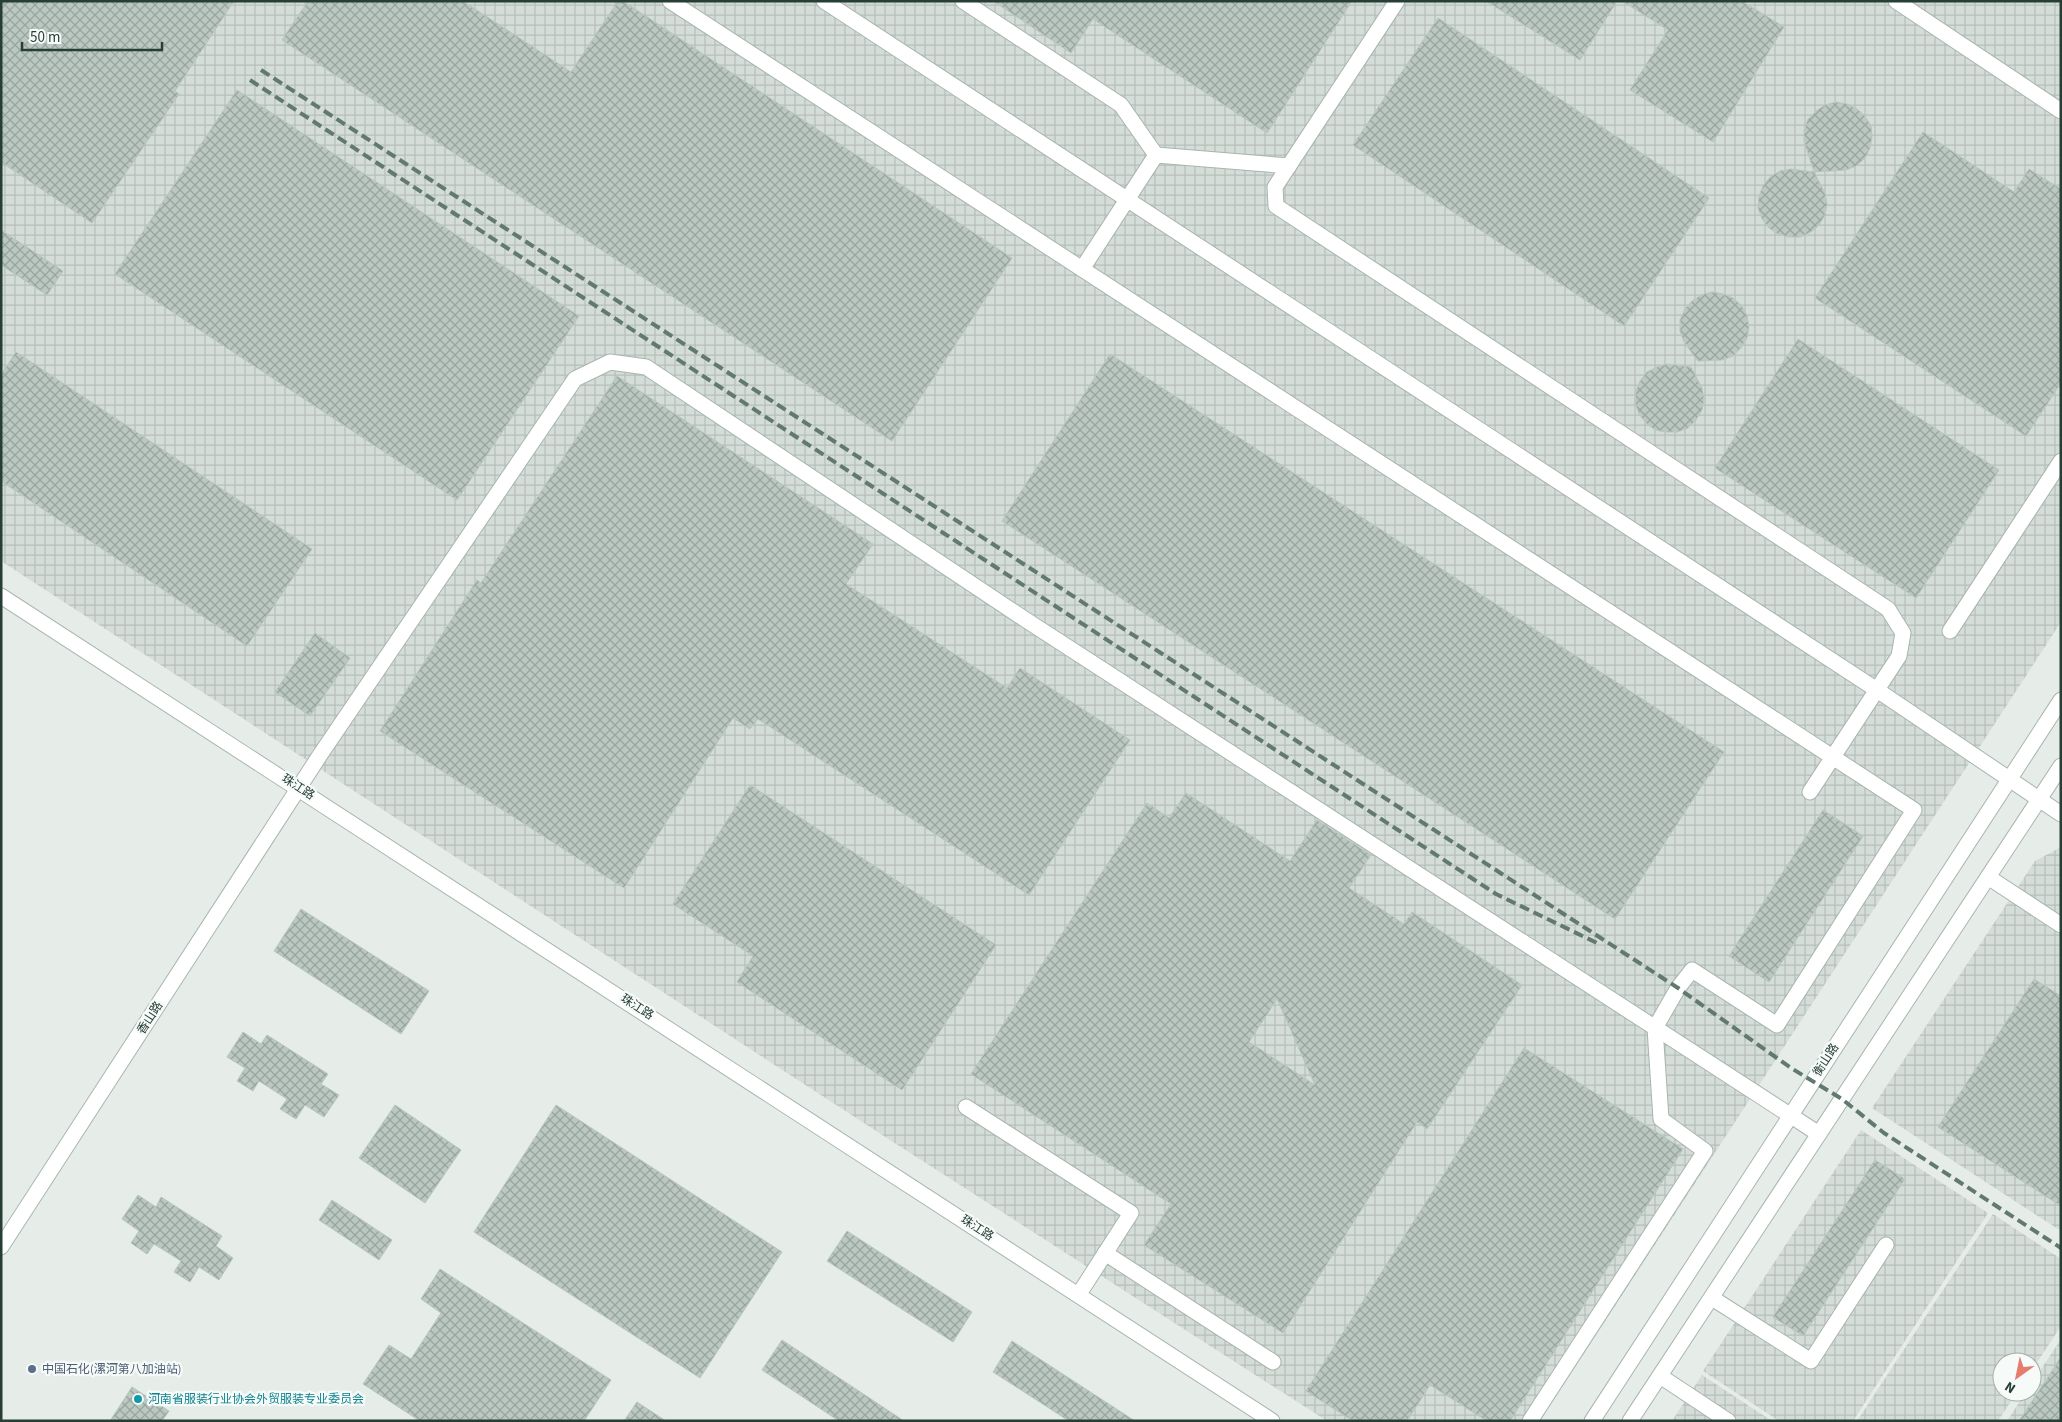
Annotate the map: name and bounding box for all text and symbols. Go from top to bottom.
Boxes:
scale bar [22,20,162,52]
text: 50 m [30,27,60,48]
street label: 珠江路 [278,770,318,804]
street label: 珠江路 [617,990,657,1024]
street label: 香山路 [133,998,167,1038]
street label: 衡山路 [1809,1040,1843,1080]
street label: 珠江路 [957,1211,997,1245]
north arrow [1992,1352,2042,1402]
place label: 中国石化(漯河第八加油站) [42,1361,181,1378]
marker: 中国石化(漯河第八加油站) [26,1363,38,1375]
text: N [2001,1376,2020,1398]
place label: 河南省服装行业协会外贸服装专业委员会 [148,1391,364,1408]
marker: 河南省服装行业协会外贸服装专业委员会 [132,1393,144,1405]

